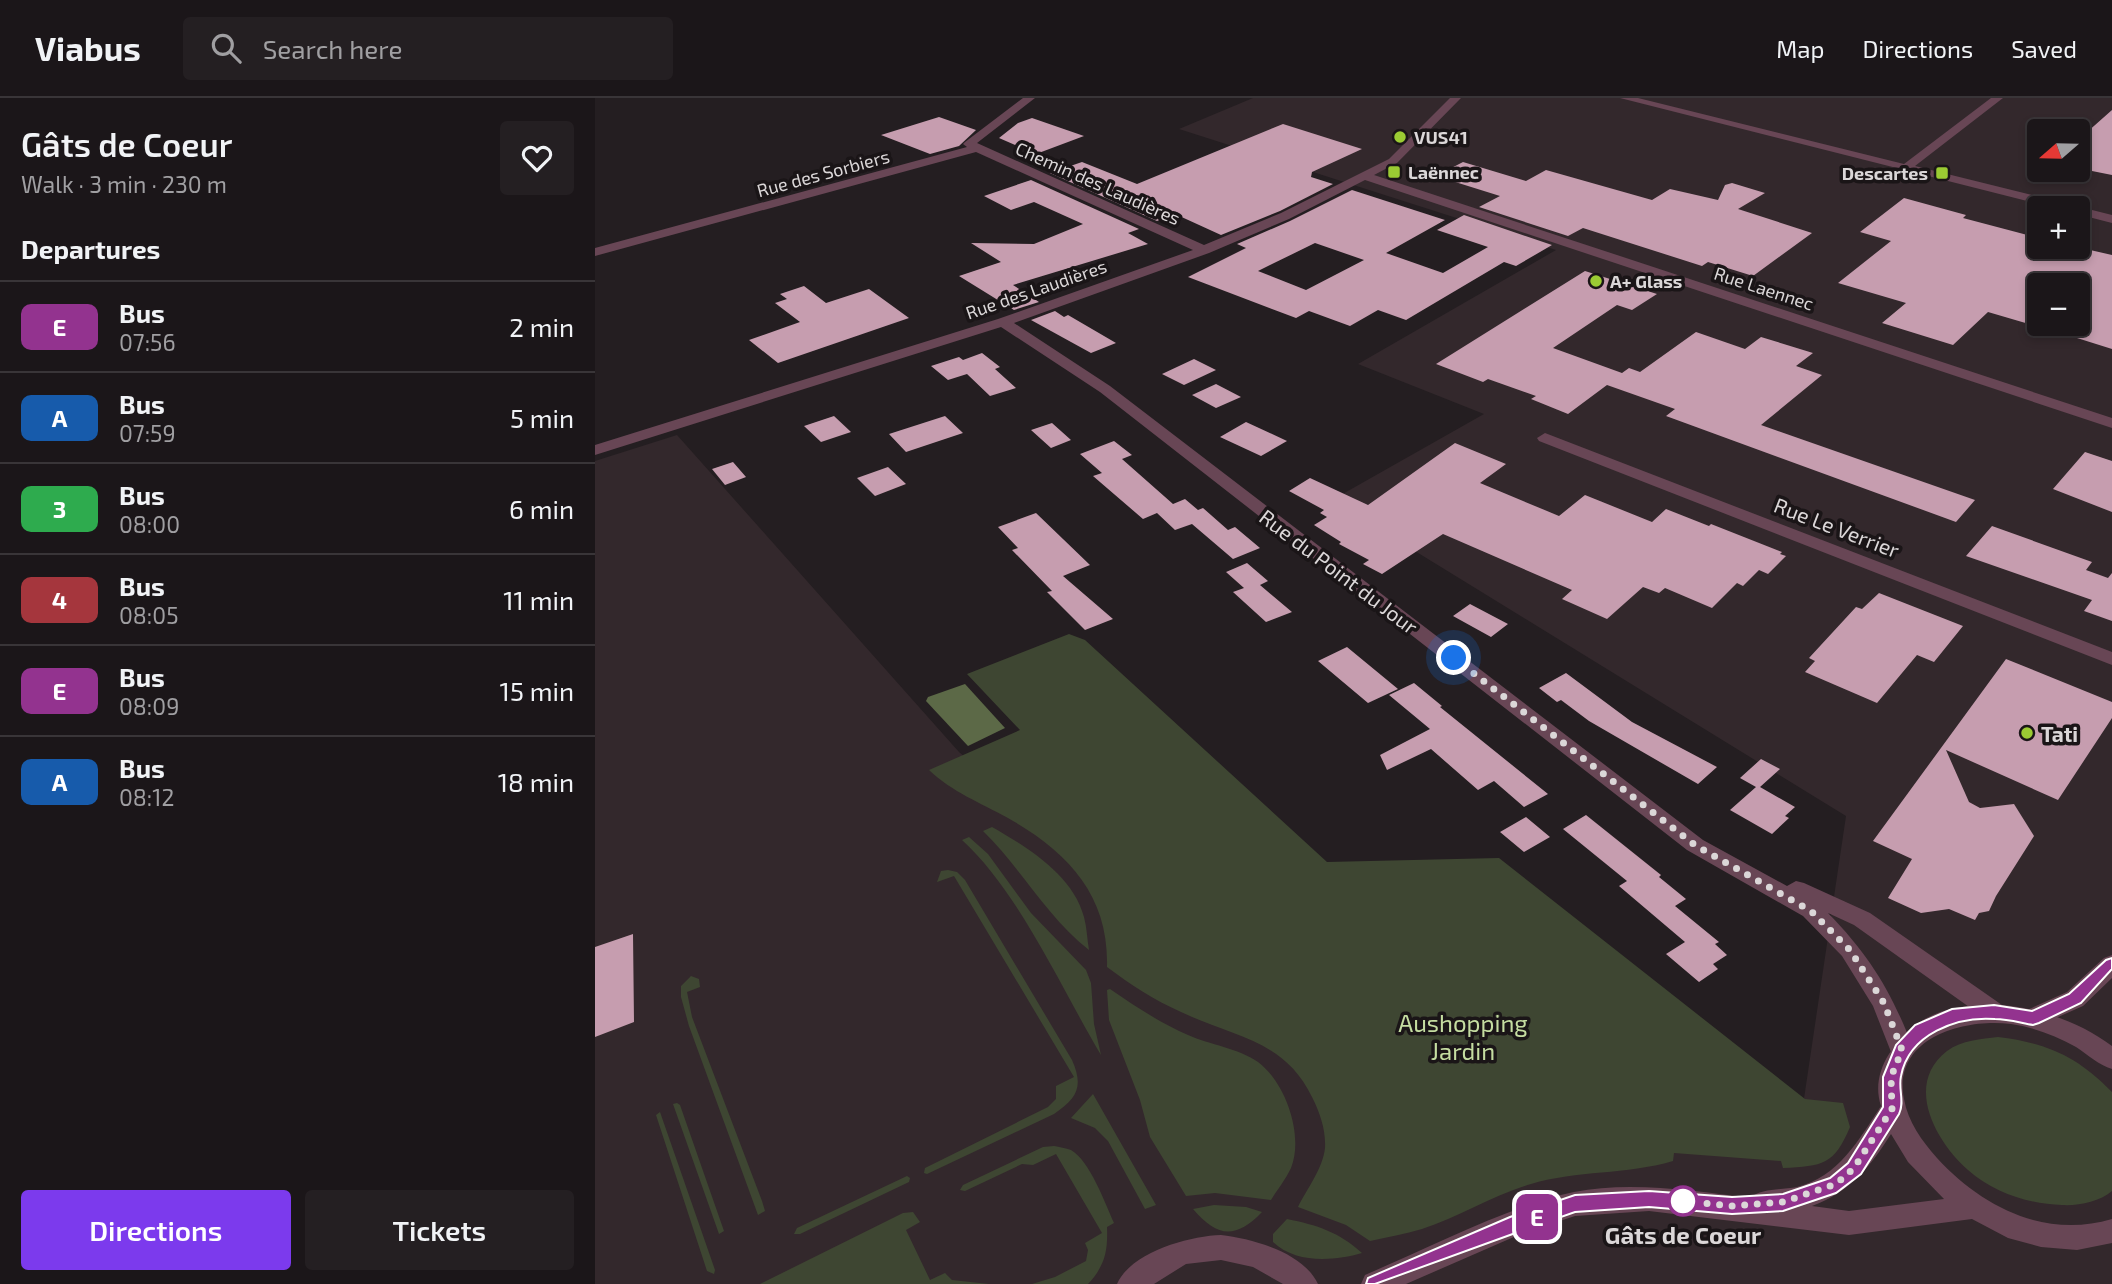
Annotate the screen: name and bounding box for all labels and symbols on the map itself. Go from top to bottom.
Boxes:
north arrow [2027,119,2089,182]
place label: VUS41 [1414,126,1468,148]
marker: VUS41 [1392,129,1408,145]
street label: Chemin des Laudières [1012,137,1184,229]
street label: Rue des Sorbiers [754,145,892,201]
place label: Laënnec [1408,161,1479,183]
place label: Descartes [1842,162,1928,184]
marker: Laënnec [1386,164,1402,180]
marker: Descartes [1934,165,1950,181]
street label: Rue des Laudières [963,255,1109,323]
street label: Rue Laennec [1712,262,1817,314]
place label: A+ Glass [1610,270,1682,292]
marker: A+ Glass [1588,273,1604,289]
street label: Rue Le Verrier [1771,492,1904,563]
street label: Rue du Point du Jour [1255,503,1423,639]
your location [1436,640,1471,675]
place label: Tati [2041,721,2078,746]
marker: Tati [2019,725,2035,741]
park label: Aushopping Jardin [1398,1008,1528,1065]
marker: Gâts de Coeur [1668,1186,1698,1216]
line badge: E [1514,1194,1560,1240]
place label: Gâts de Coeur [1605,1220,1762,1249]

